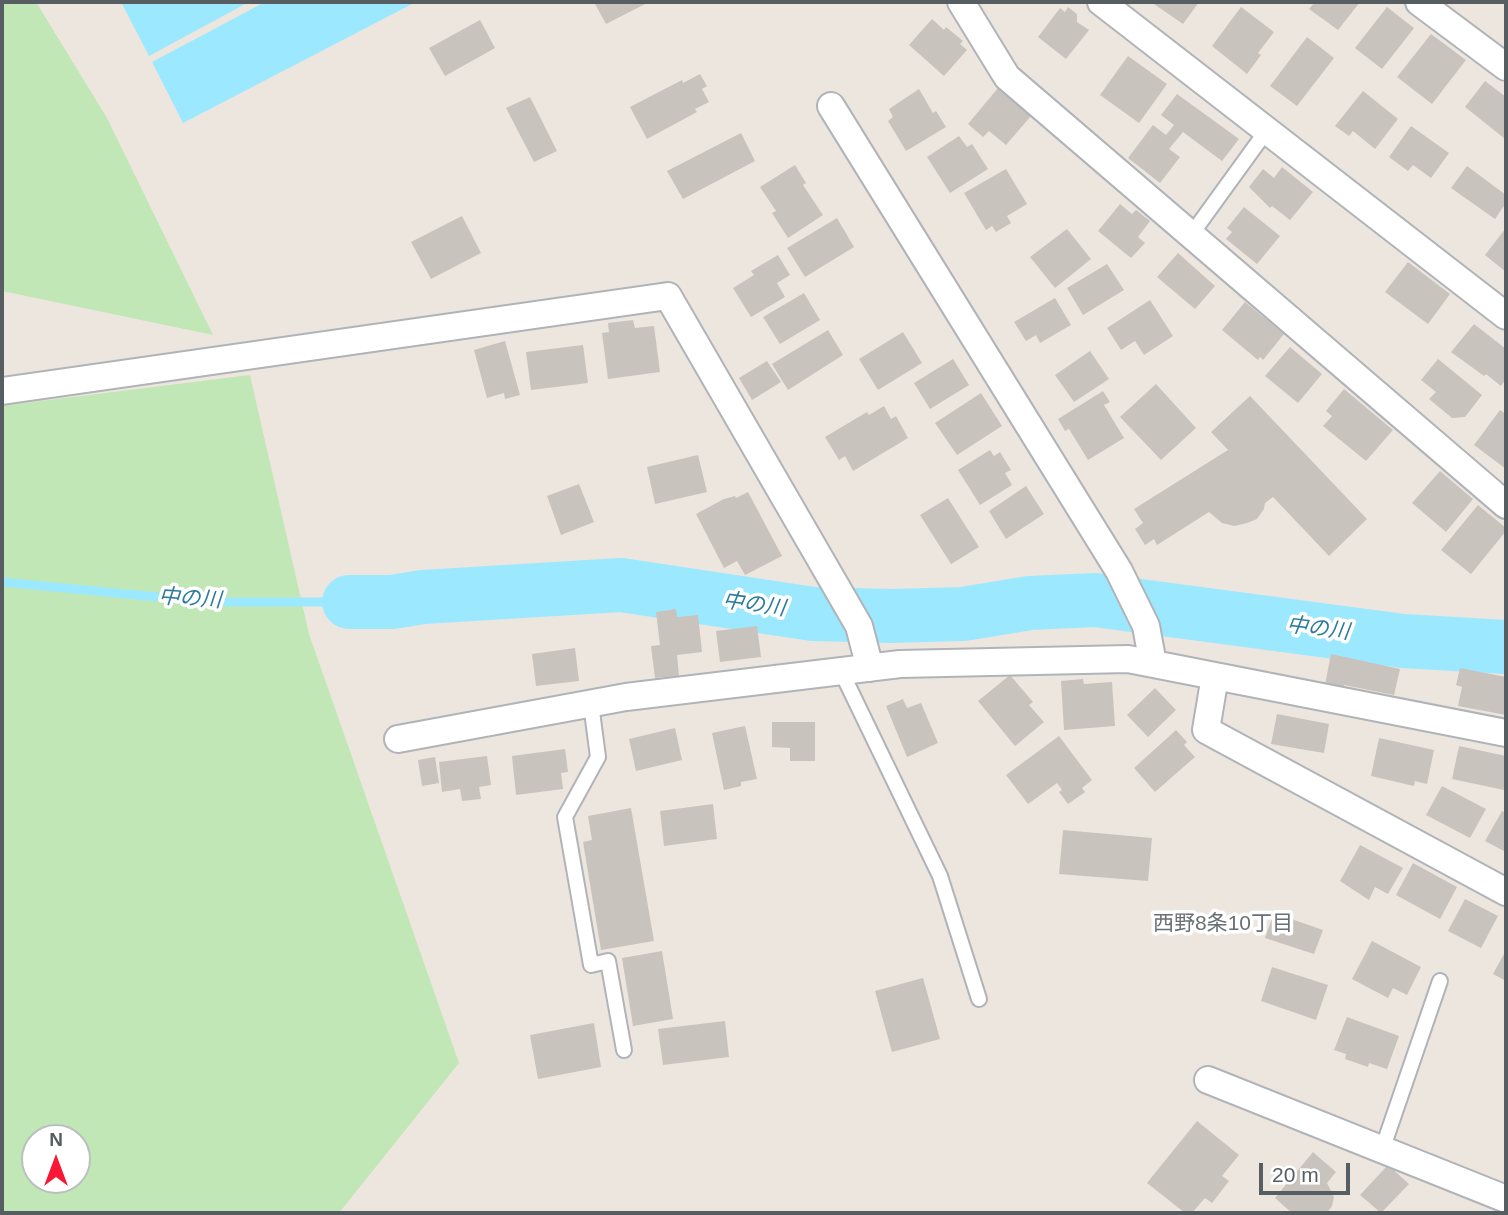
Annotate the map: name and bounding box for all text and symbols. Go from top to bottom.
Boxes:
water label: 中の川 [158,584,222,614]
water label: 中の川 [721,588,787,622]
water label: 中の川 [1285,613,1351,645]
district label: 西野8条10丁目 [1153,911,1293,937]
north arrow [21,1124,91,1194]
text: N [49,1129,63,1150]
scale bar [1263,1148,1354,1192]
text: 20 m [1272,1163,1319,1186]

